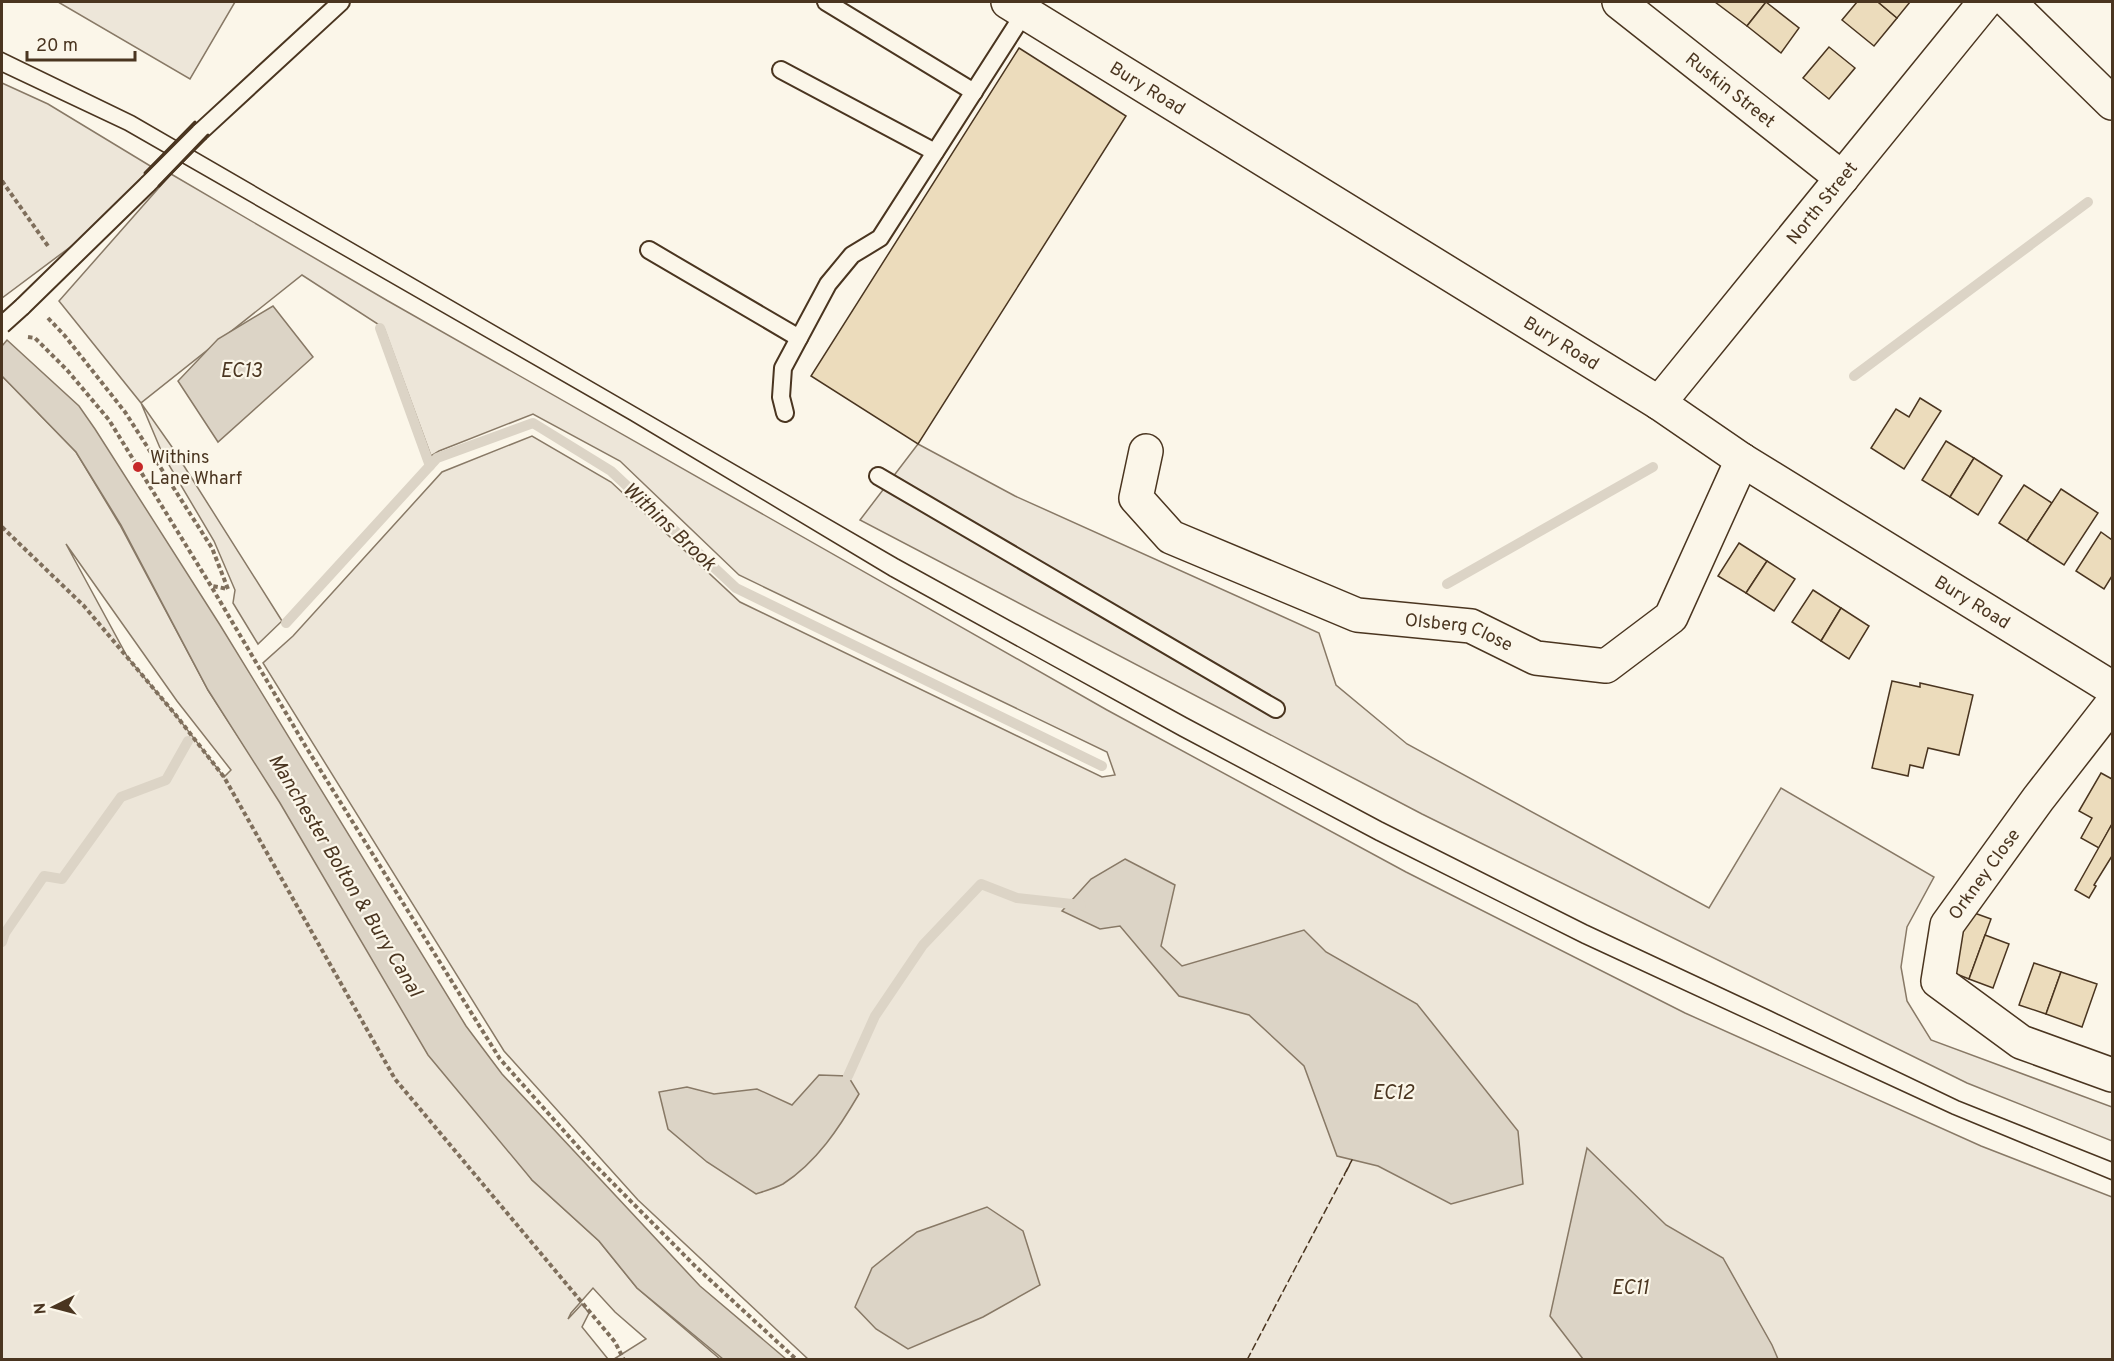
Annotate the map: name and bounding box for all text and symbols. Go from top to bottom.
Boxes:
scale bar [27,24,135,62]
text: 20 m [36,35,78,58]
street label: Ruskin Street [1680,49,1779,134]
street label: Bury Road [1105,57,1189,121]
street label: North Street [1782,158,1864,250]
street label: Bury Road [1519,312,1603,376]
water label: EC13 [220,359,262,385]
place label: Withins Lane Wharf [150,447,242,491]
marker: Withins Lane Wharf [131,460,145,474]
water label: Withins Brook [616,477,722,578]
street label: Bury Road [1930,571,2014,635]
street label: Olsberg Close [1404,610,1516,658]
water label: Manchester Bolton & Bury Canal [261,750,428,1003]
street label: Orkney Close [1944,825,2026,925]
water label: EC12 [1372,1081,1415,1107]
water label: EC11 [1612,1276,1650,1302]
north arrow [24,1277,84,1337]
text: N [31,1302,52,1315]

